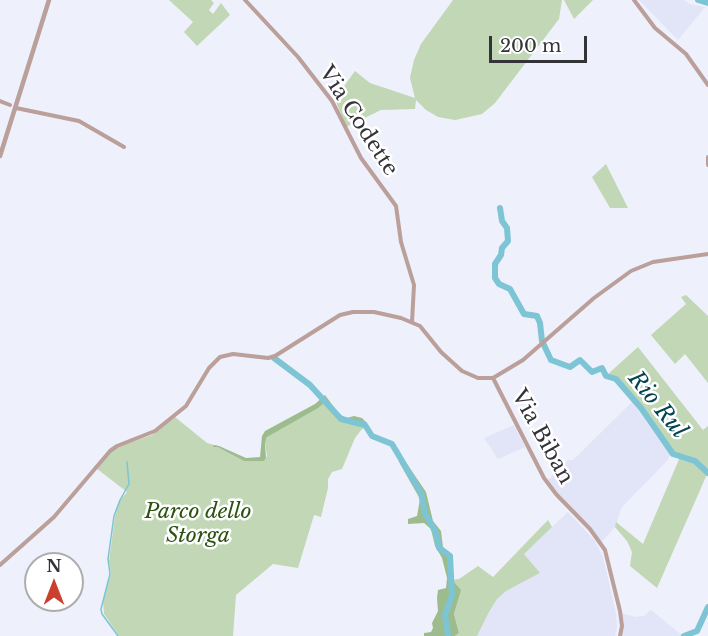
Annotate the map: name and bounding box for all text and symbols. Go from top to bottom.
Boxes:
scale bar [492,24,590,62]
text: 200 m [500,35,561,57]
street label: Via Codette [313,61,403,181]
water label: Rio Rul [622,366,692,444]
street label: Via Biban [506,385,578,489]
park label: Parco dello Storga [144,499,252,549]
north arrow [24,552,84,612]
text: N [46,556,62,576]

